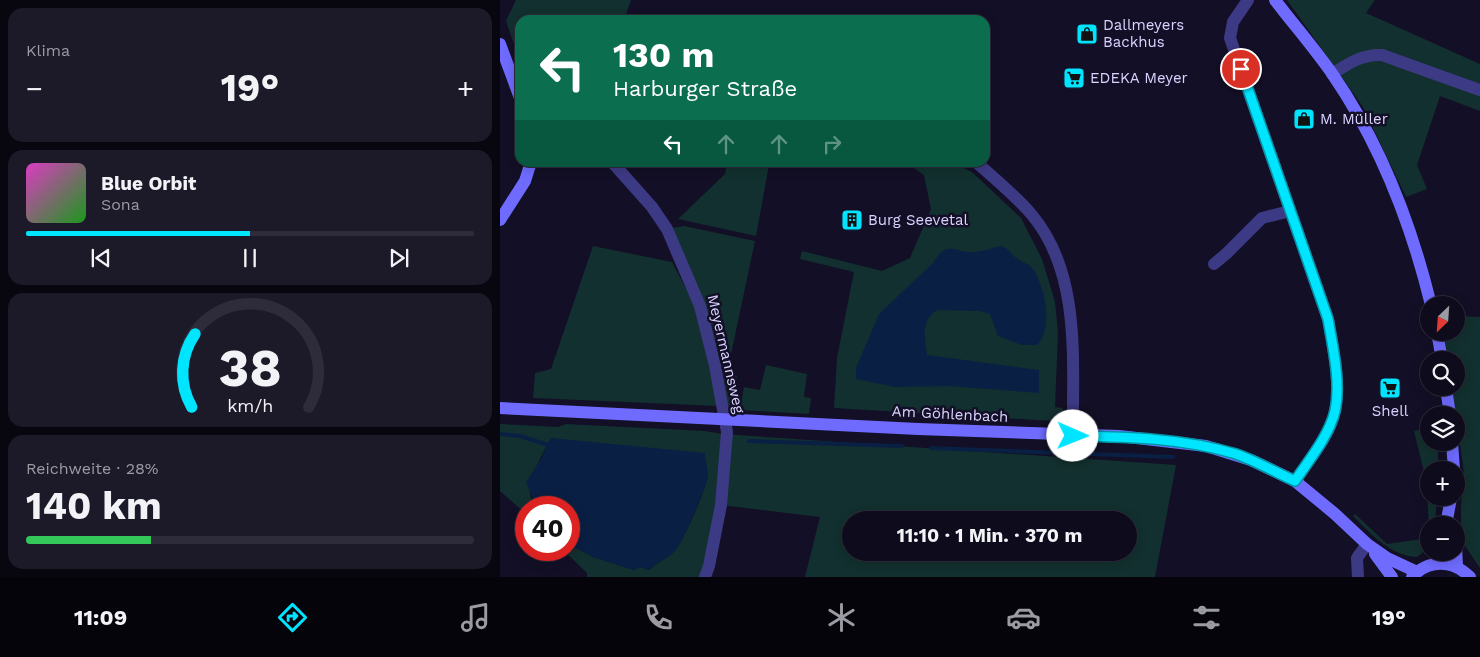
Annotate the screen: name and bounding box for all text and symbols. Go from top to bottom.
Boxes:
place label: Dallmeyers Backhus [1103,16,1184,51]
shop icon: Dallmeyers Backhus [1075,22,1099,46]
text: 130 m [613,34,714,76]
icon: left [530,35,595,100]
text: Klima [26,41,70,60]
pin [1220,48,1262,90]
icon: arrive [1227,55,1255,83]
text: 19° [221,66,279,110]
supermarket icon: EDEKA Meyer [1062,66,1086,90]
place label: EDEKA Meyer [1090,69,1188,87]
text: − [26,72,43,105]
text: + [457,72,474,105]
text: Harburger Straße [613,76,797,101]
shop icon: M. Müller [1292,107,1316,131]
place label: M. Müller [1320,110,1388,128]
icon: left [659,130,687,158]
icon: ahead [712,130,740,158]
icon: ahead [765,130,793,158]
icon: right [818,130,846,158]
text: Blue Orbit [101,172,196,195]
text: Sona [101,195,140,214]
building icon: Burg Seevetal [840,208,864,232]
place label: Burg Seevetal [868,211,969,229]
icon: previous [87,244,115,272]
icon: pause [236,244,264,272]
icon: next [385,244,413,272]
street label: Meyermannsweg [704,293,748,415]
north arrow [1420,296,1465,341]
map controls [1420,296,1465,561]
text: 38 [218,338,282,399]
button: search [1420,351,1465,396]
supermarket icon: Shell [1378,376,1402,400]
text: km/h [227,395,273,416]
street label: Am Göhlenbach [891,402,1009,426]
place label: Shell [1372,402,1409,420]
button: layers [1420,406,1465,451]
position arrow [1046,409,1098,461]
text: Reichweite · 28% [26,459,159,478]
button: + [1420,461,1465,506]
text: 140 km [26,484,162,528]
speed limit sign: 40 [515,496,580,561]
button: − [1420,516,1465,561]
text: 11:10 · 1 Min. · 370 m [897,524,1082,547]
icon: directions [275,600,310,635]
icon: music [458,600,493,635]
icon: phone [641,600,676,635]
icon: climate [824,600,859,635]
icon: car [1006,600,1041,635]
icon: filters [1189,600,1224,635]
text: 11:09 [74,605,127,630]
text: 19° [1372,605,1406,630]

